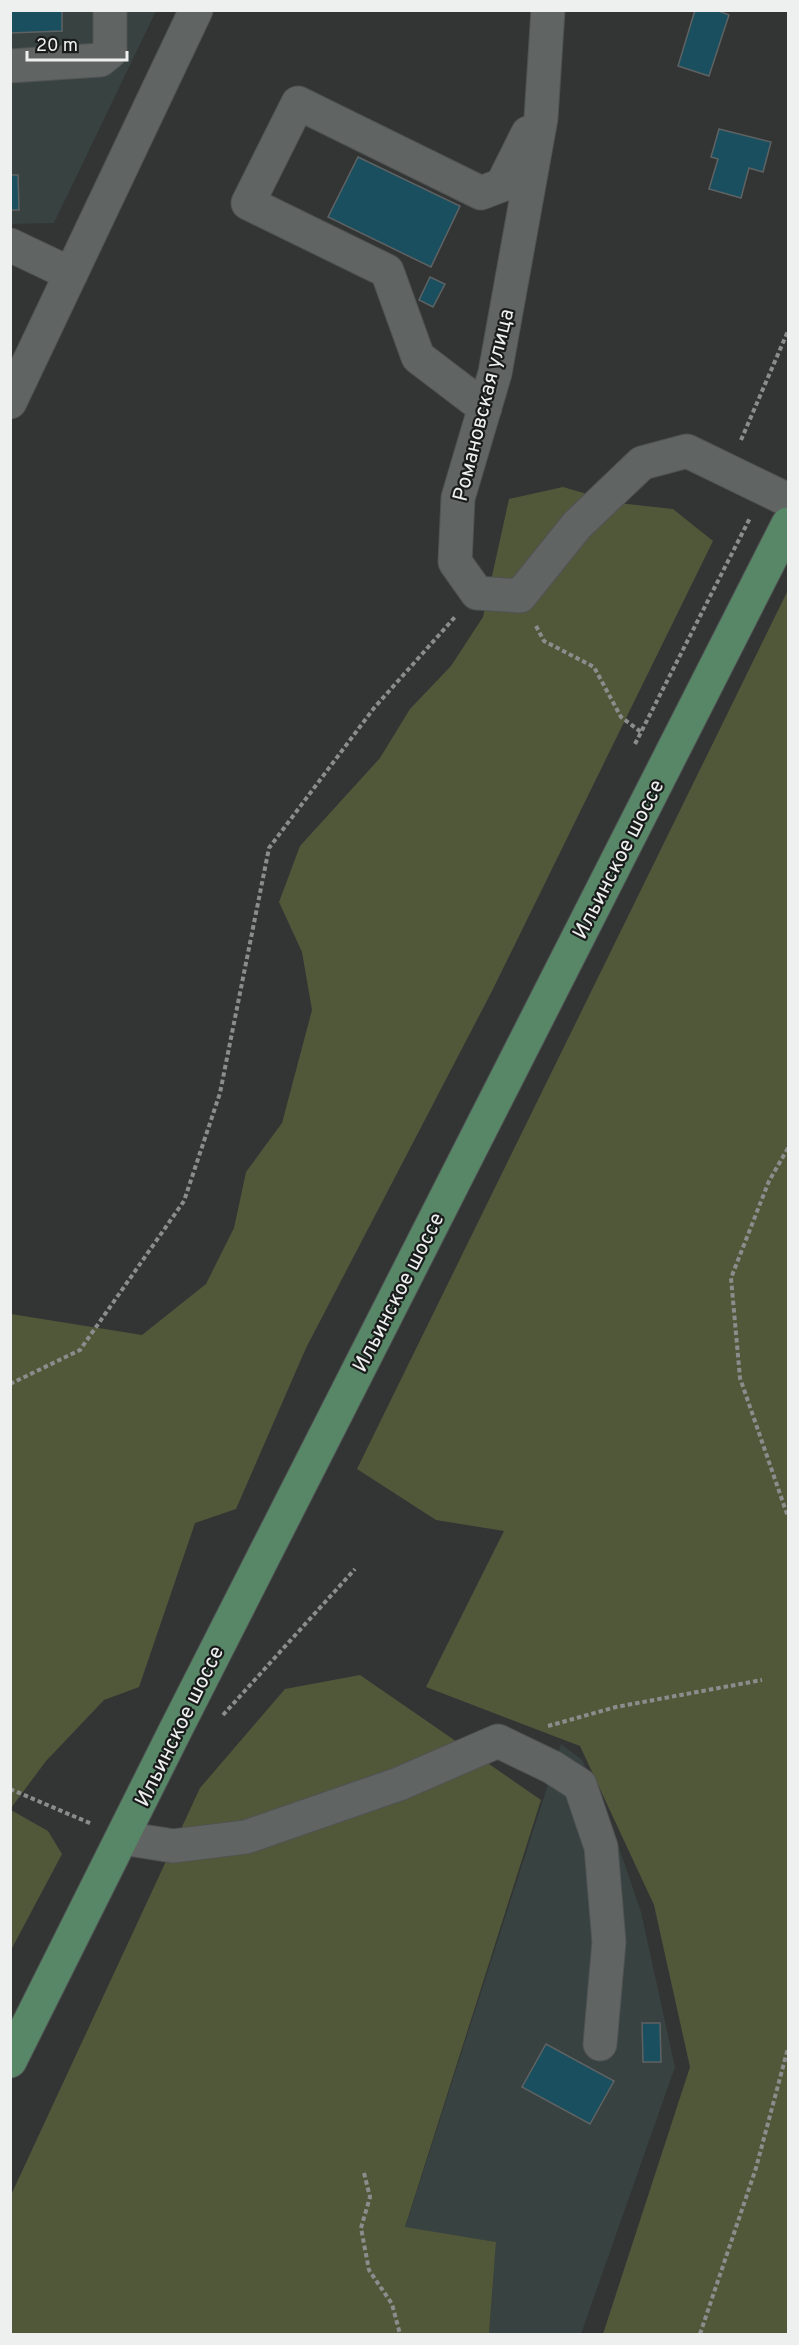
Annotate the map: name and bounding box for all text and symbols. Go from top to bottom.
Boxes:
scale bar [27,24,128,62]
text: 20 m [36,35,78,58]
street label: Романовская улица [447,306,521,505]
street label: Ильинское шоссе [567,775,671,944]
street label: Ильинское шоссе [347,1208,451,1377]
street label: Ильинское шоссе [130,1642,231,1812]

